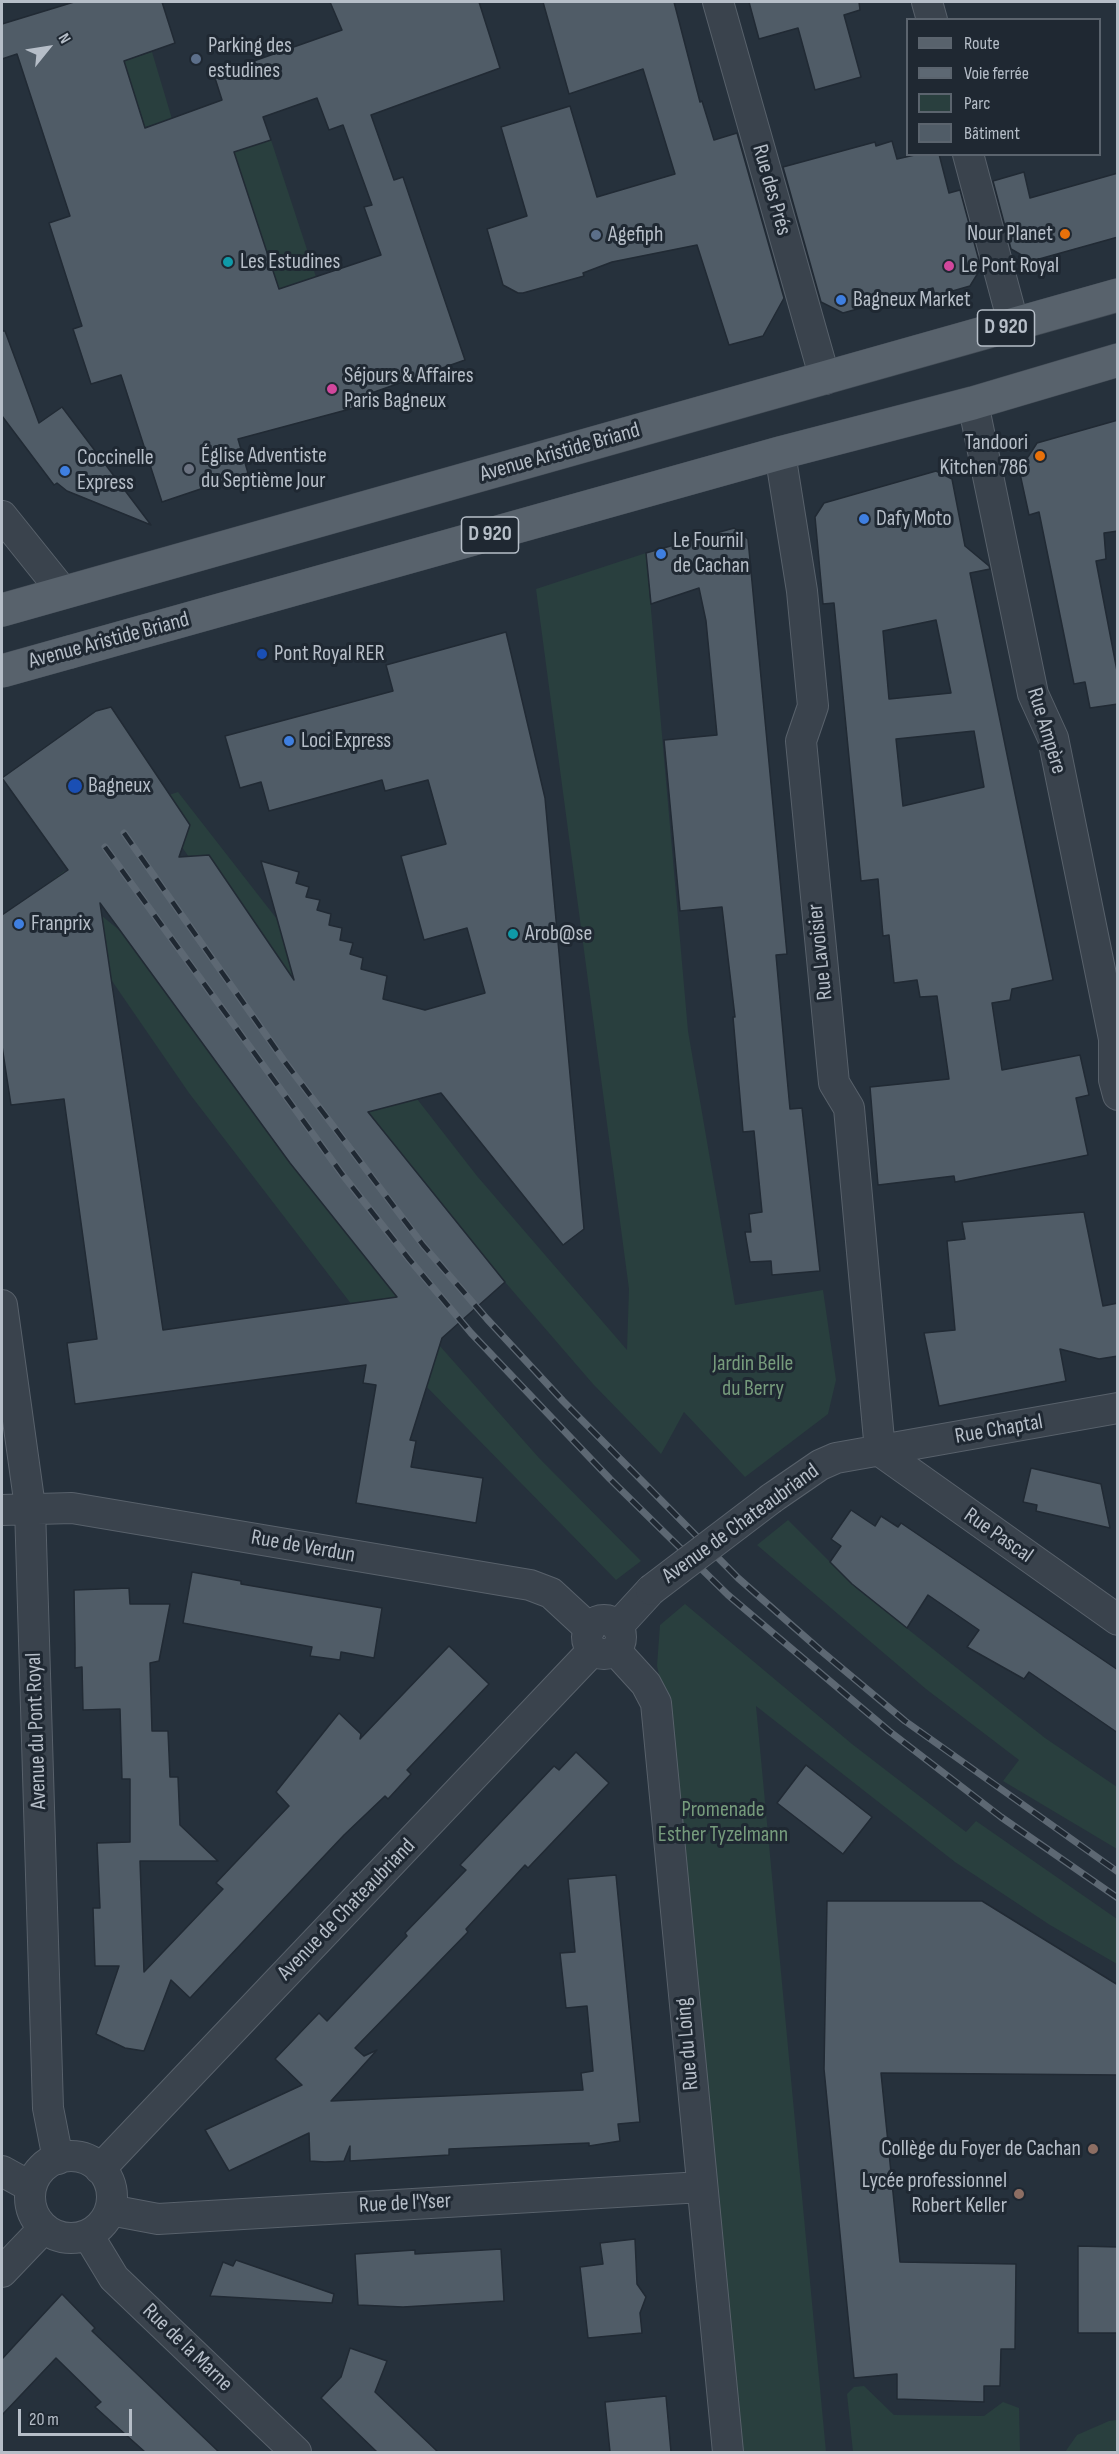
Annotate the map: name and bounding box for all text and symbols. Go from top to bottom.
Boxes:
north arrow [18,18,78,78]
legend [906,18,1101,156]
text: N [54,30,74,47]
place label: Parking des estudines [208,33,292,84]
text: Route [964,33,1000,54]
marker: Parking des estudines [189,52,203,66]
text: Voie ferrée [964,63,1029,84]
text: Parc [964,93,990,114]
text: Bâtiment [964,123,1020,144]
street label: Rue des Prés [745,142,797,238]
place label: Nour Planet [967,221,1053,247]
place label: Agefiph [608,222,663,248]
marker: Nour Planet [1058,227,1072,241]
marker: Agefiph [589,228,603,242]
place label: Les Estudines [240,249,340,275]
place label: Le Pont Royal [961,253,1059,279]
marker: Les Estudines [221,255,235,269]
marker: Le Pont Royal [942,259,956,273]
place label: Bagneux Market [853,287,971,313]
marker: Bagneux Market [834,293,848,307]
road number: D 920 [978,310,1034,346]
place label: Séjours & Affaires Paris Bagneux [344,363,474,414]
marker: Séjours & Affaires Paris Bagneux [325,382,339,396]
street label: Avenue Aristide Briand [477,418,643,488]
place label: Tandoori Kitchen 786 [939,430,1028,482]
place label: Église Adventiste du Septième Jour [201,443,327,494]
place label: Coccinelle Express [77,445,153,496]
marker: Tandoori Kitchen 786 [1033,449,1047,463]
marker: Église Adventiste du Septième Jour [182,462,196,476]
marker: Coccinelle Express [58,464,72,478]
place label: Dafy Moto [876,506,952,532]
marker: Dafy Moto [857,512,871,526]
road number: D 920 [462,517,518,553]
place label: Le Fournil de Cachan [673,528,749,580]
marker: Le Fournil de Cachan [654,547,668,561]
street label: Avenue Aristide Briand [26,607,192,675]
place label: Pont Royal RER [274,641,385,667]
marker: Pont Royal RER [255,647,269,661]
street label: Rue Ampère [1020,685,1072,777]
place label: Loci Express [301,728,391,754]
marker: Loci Express [282,734,296,748]
place label: Bagneux [88,773,151,799]
marker: Bagneux [66,777,84,795]
street label: Rue Lavoisier [803,902,839,1002]
place label: Franprix [31,911,91,937]
marker: Franprix [12,917,26,931]
place label: Arob@se [525,921,592,947]
marker: Arob@se [506,927,520,941]
park label: Jardin Belle du Berry [713,1351,793,1402]
street label: Rue Chaptal [953,1409,1045,1451]
street label: Avenue de Chateaubriand [658,1458,824,1590]
street label: Rue Pascal [958,1503,1038,1569]
street label: Rue de Verdun [249,1525,357,1569]
street label: Avenue du Pont Royal [21,1652,53,1810]
park label: Promenade Esther Tyzelmann [658,1797,788,1849]
street label: Avenue de Chateaubriand [273,1834,421,1986]
street label: Rue du Loing [671,1997,705,2091]
place label: Collège du Foyer de Cachan [881,2136,1081,2162]
marker: Collège du Foyer de Cachan [1086,2142,1100,2156]
place label: Lycée professionnel Robert Keller [862,2168,1007,2220]
marker: Lycée professionnel Robert Keller [1012,2187,1026,2201]
street label: Rue de l'Yser [358,2188,452,2220]
street label: Rue de la Marne [136,2298,238,2398]
scale bar [21,2397,135,2435]
text: 20 m [29,2409,59,2430]

